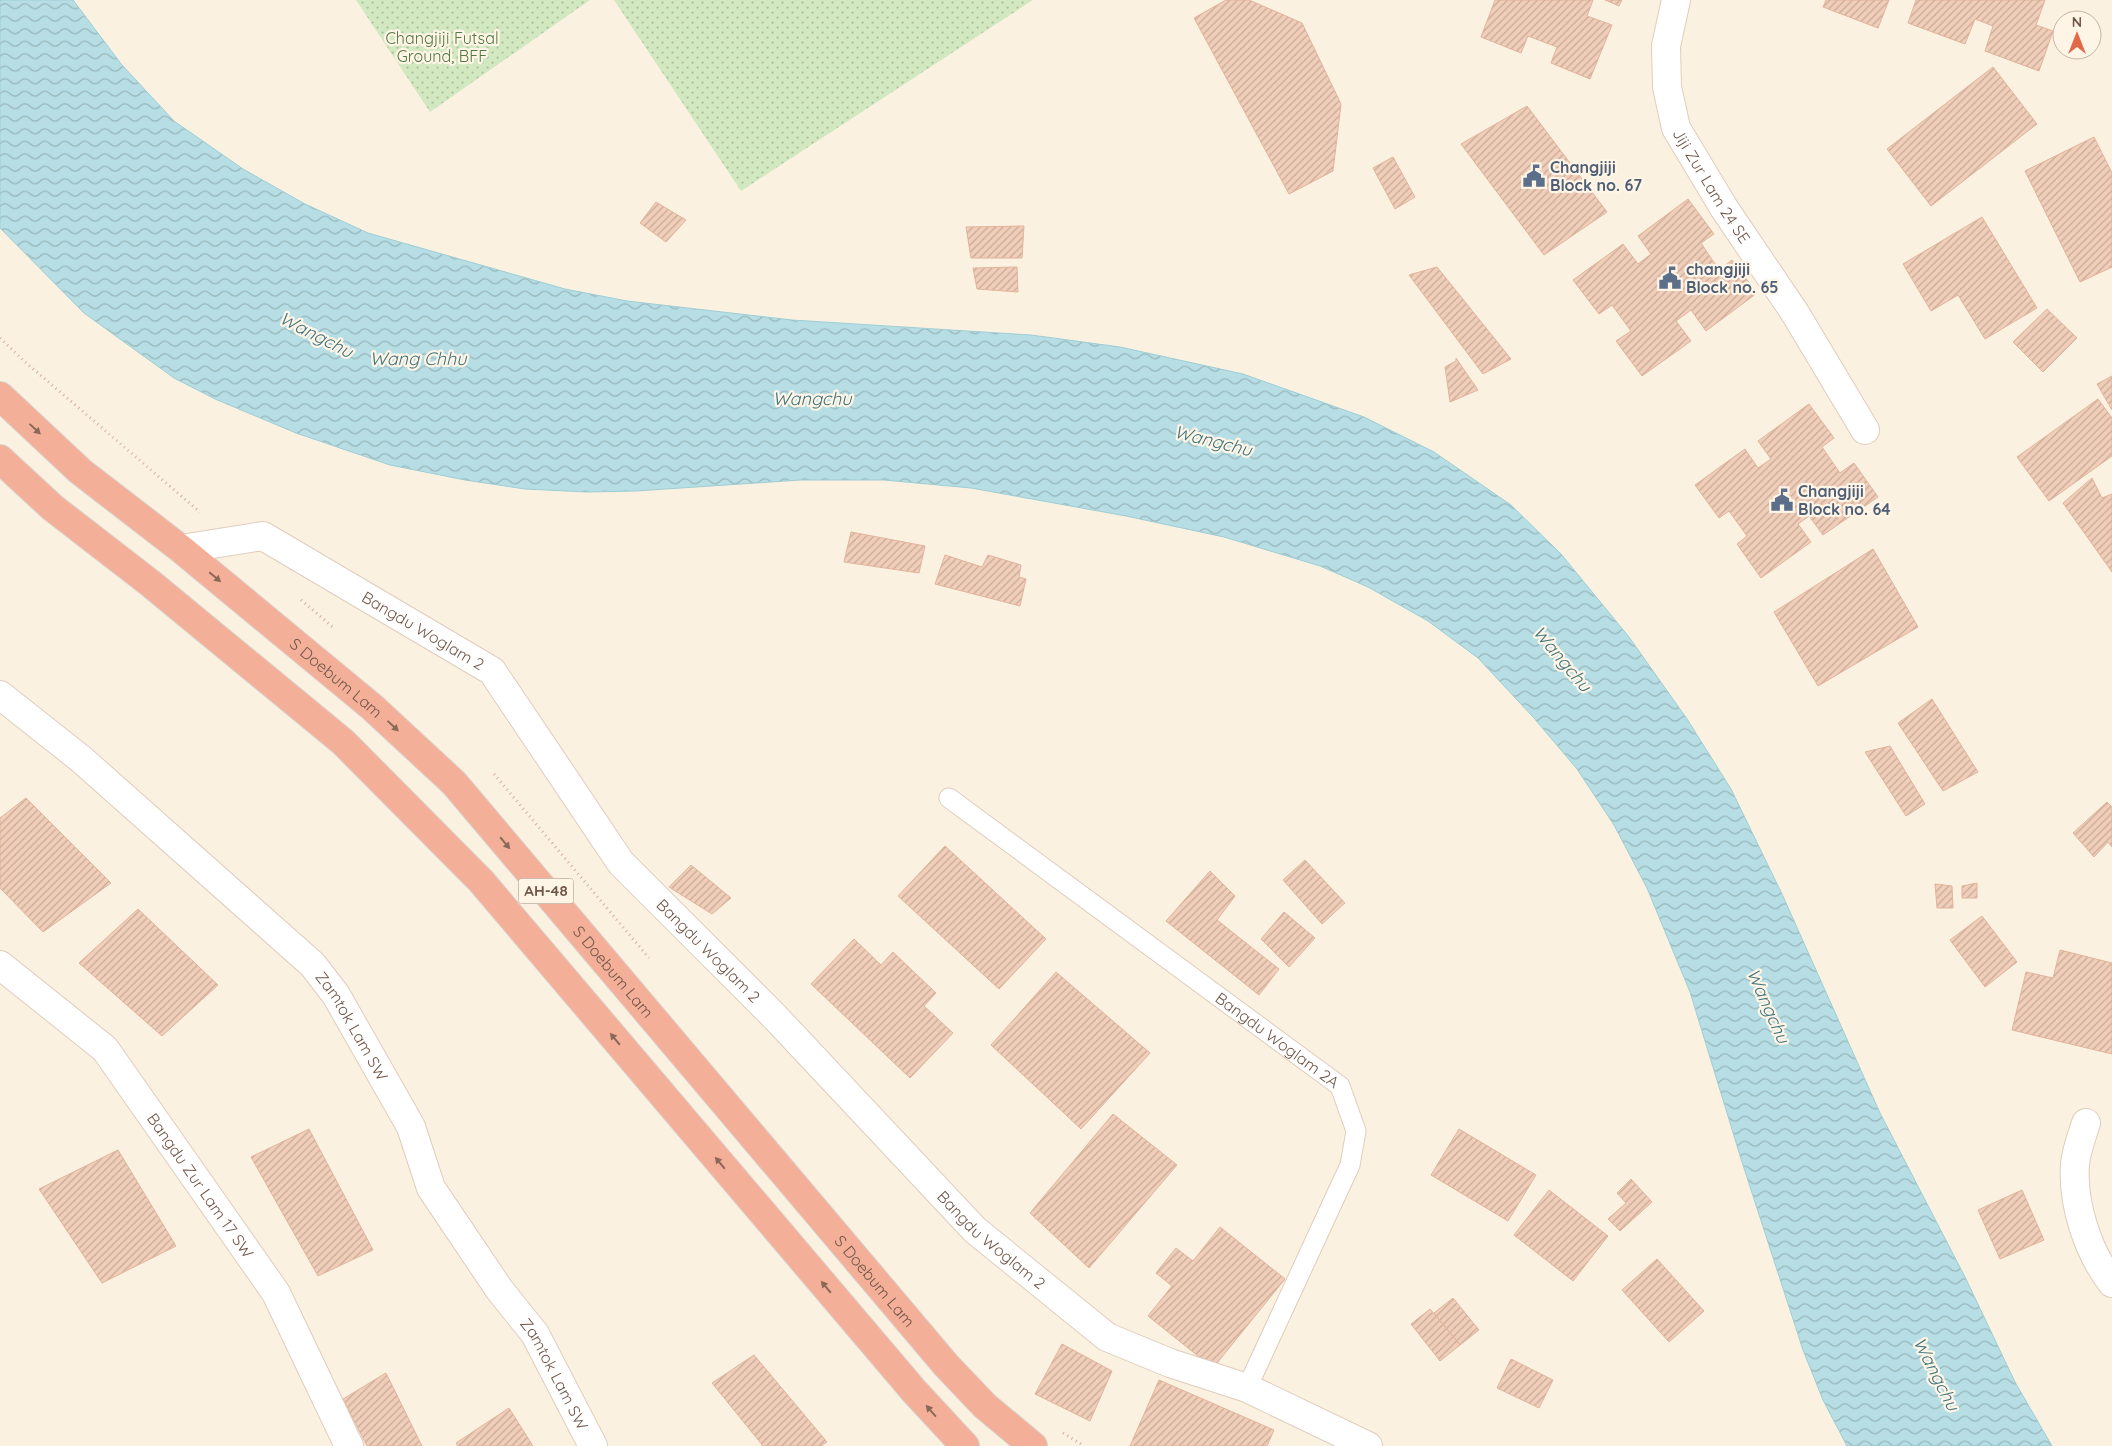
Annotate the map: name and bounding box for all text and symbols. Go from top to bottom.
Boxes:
north arrow [2052,10,2102,60]
text: N [2072,13,2082,31]
park label: Changjiji Futsal Ground, BFF [385,28,499,66]
street label: Jiji Zur Lam 24 SE [1669,125,1755,247]
place label: Changjiji Block no. 67 [1550,157,1642,195]
public building icon: Changjiji Block no. 67 [1521,163,1547,189]
place label: changjiji Block no. 65 [1686,259,1779,297]
public building icon: changjiji Block no. 65 [1657,265,1683,291]
water label: Wangchu [276,306,358,364]
water label: Wang Chhu [369,347,468,370]
water label: Wangchu [772,387,853,410]
water label: Wangchu [1172,420,1256,462]
one-way arrow [29,423,41,435]
place label: Changjiji Block no. 64 [1798,481,1891,519]
public building icon: Changjiji Block no. 64 [1769,487,1795,513]
one-way arrow [208,572,221,583]
street label: Bangdu Woglam 2 [358,587,488,674]
water label: Wangchu [1528,621,1598,698]
street label: S Doebum Lam [286,633,387,722]
one-way arrow [386,720,398,732]
one-way arrow [500,836,511,849]
road number: AH-48 [518,878,574,904]
street label: Bangdu Woglam 2 [652,894,765,1007]
street label: S Doebum Lam [569,922,658,1022]
water label: Wangchu [1742,965,1796,1048]
street label: Zamtok Lam SW [311,967,393,1084]
street label: Bangdu Woglam 2A [1212,988,1343,1092]
one-way arrow [609,1034,621,1046]
street label: Bangdu Zur Lam 17 SW [143,1109,258,1262]
one-way arrow [715,1157,726,1170]
street label: Bangdu Woglam 2 [933,1186,1050,1293]
street label: S Doebum Lam [830,1231,919,1331]
one-way arrow [820,1281,831,1294]
street label: Zamtok Lam SW [516,1314,593,1433]
water label: Wangchu [1908,1333,1965,1416]
one-way arrow [925,1405,937,1417]

